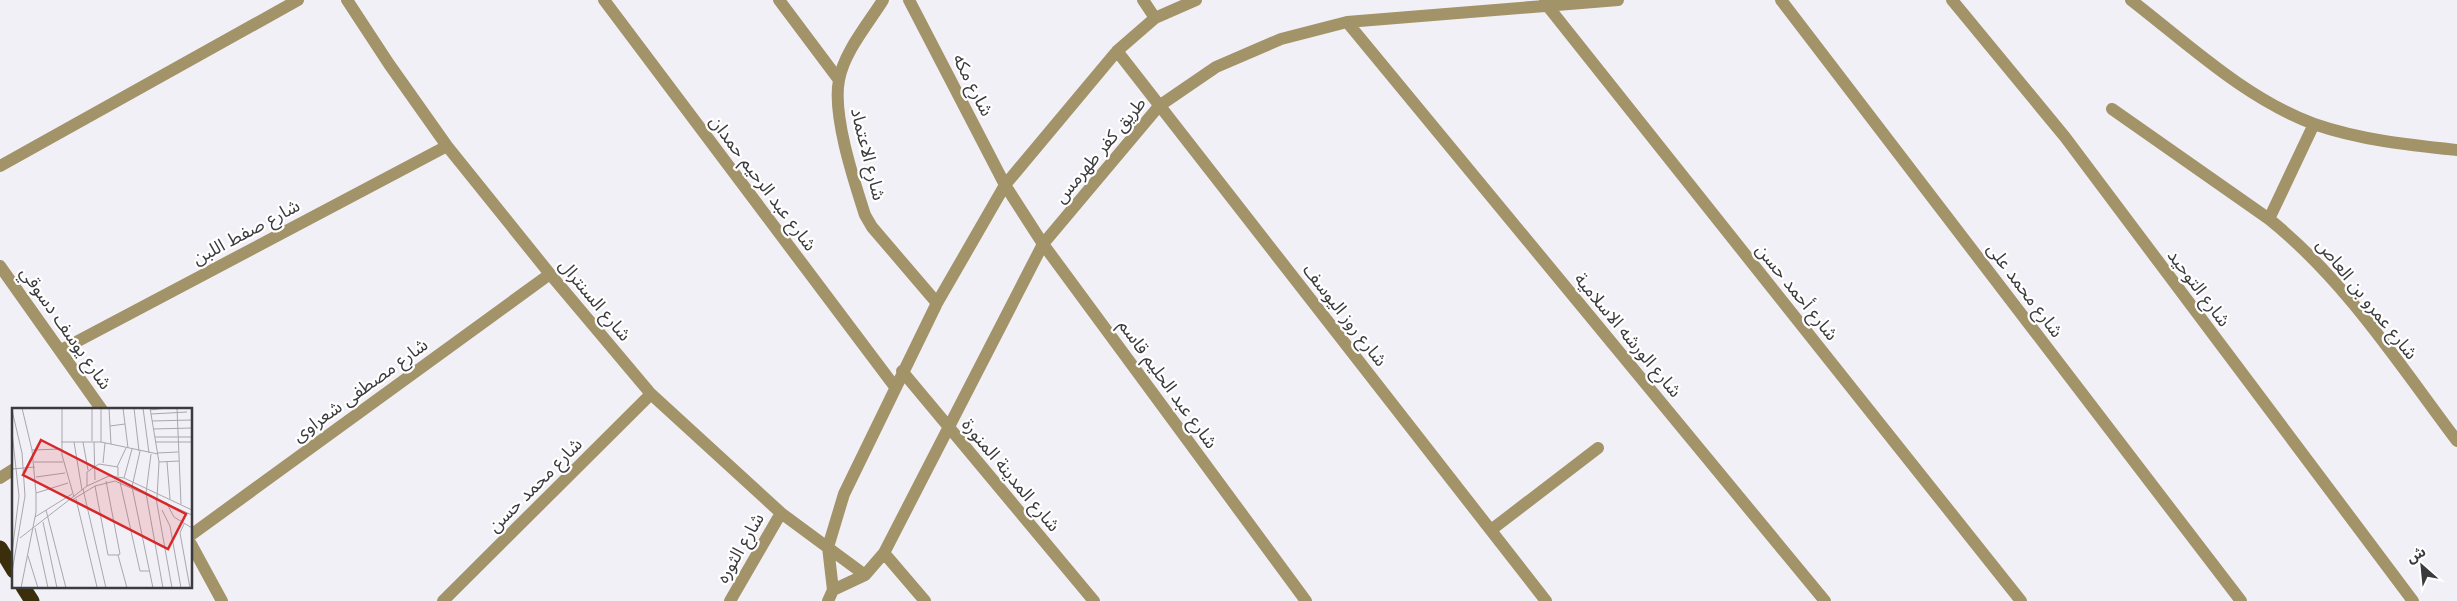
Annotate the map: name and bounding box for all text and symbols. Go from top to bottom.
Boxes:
street label: شارع مكه [945,50,998,121]
street label: طريق كفر طهرمس [1049,92,1151,208]
street label: شارع الاعتماد [843,105,890,203]
street label: شارع عبد الرحيم حمدان [702,111,821,257]
street label: شارع صفط اللبن [189,194,305,272]
street label: شارع عمرو بن العاص [2309,234,2422,366]
street label: شارع محمد على [1980,238,2068,344]
street label: شارع أحمد حسن [1749,239,1843,347]
street label: شارع التوحيد [2160,245,2235,333]
street label: شارع السنترال [552,254,636,347]
street label: شارع روز اليوسف [1296,259,1392,372]
street label: شارع يوسف دسوقي [13,262,117,395]
street label: شارع الورشه الاسلامية [1567,268,1686,404]
street label: شارع عبد الحليم قاسم [1111,315,1222,455]
street label: شارع مصطفى شعراوى [288,333,434,449]
inset map [12,408,192,588]
street label: شارع المدينة المنورة [955,414,1065,538]
street label: شارع محمد حسن [483,433,589,539]
street label: شارع الثوره [711,509,771,588]
north arrow [2397,541,2447,591]
text: ش [2404,543,2429,567]

